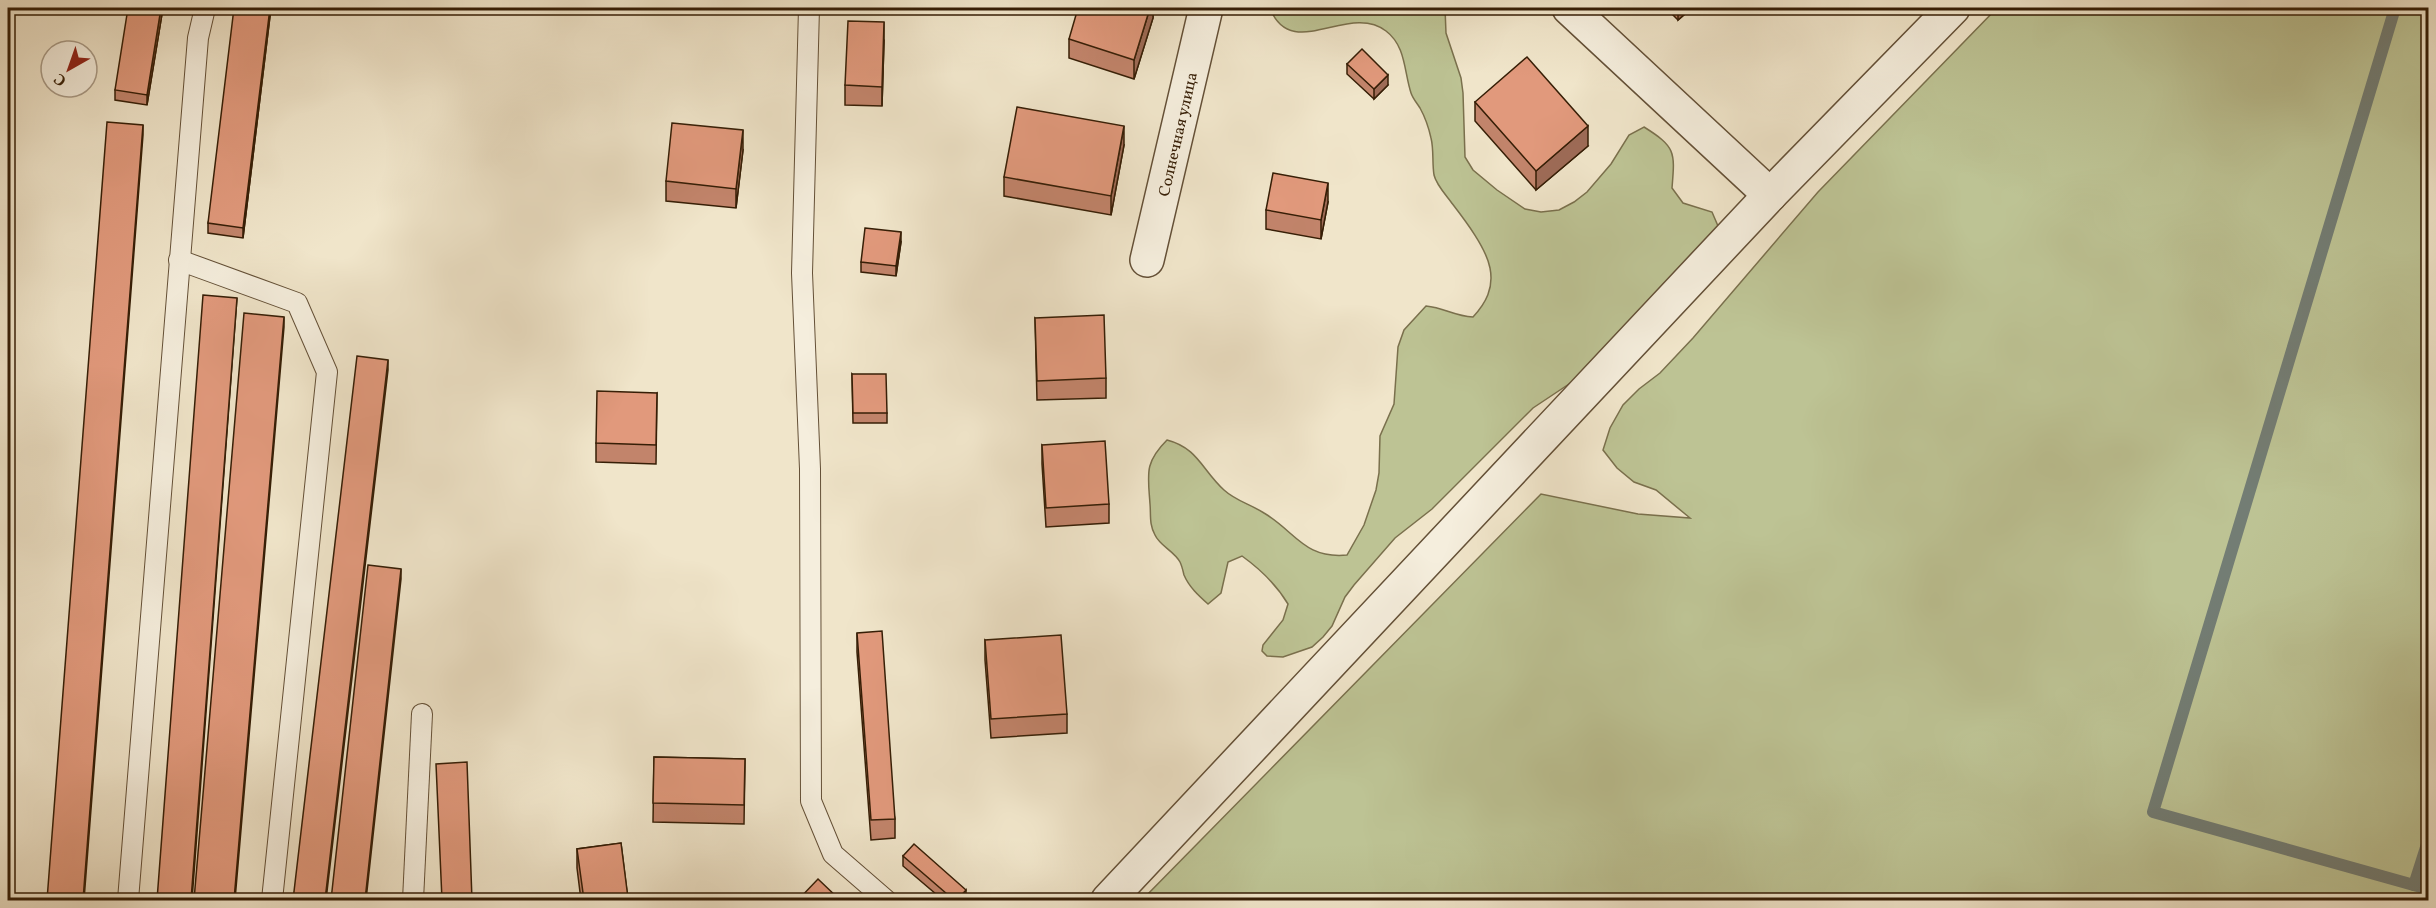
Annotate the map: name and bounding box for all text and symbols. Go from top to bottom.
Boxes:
north arrow [39,39,99,99]
text: С [50,67,72,91]
street label: Солнечная улица [1154,70,1204,199]

